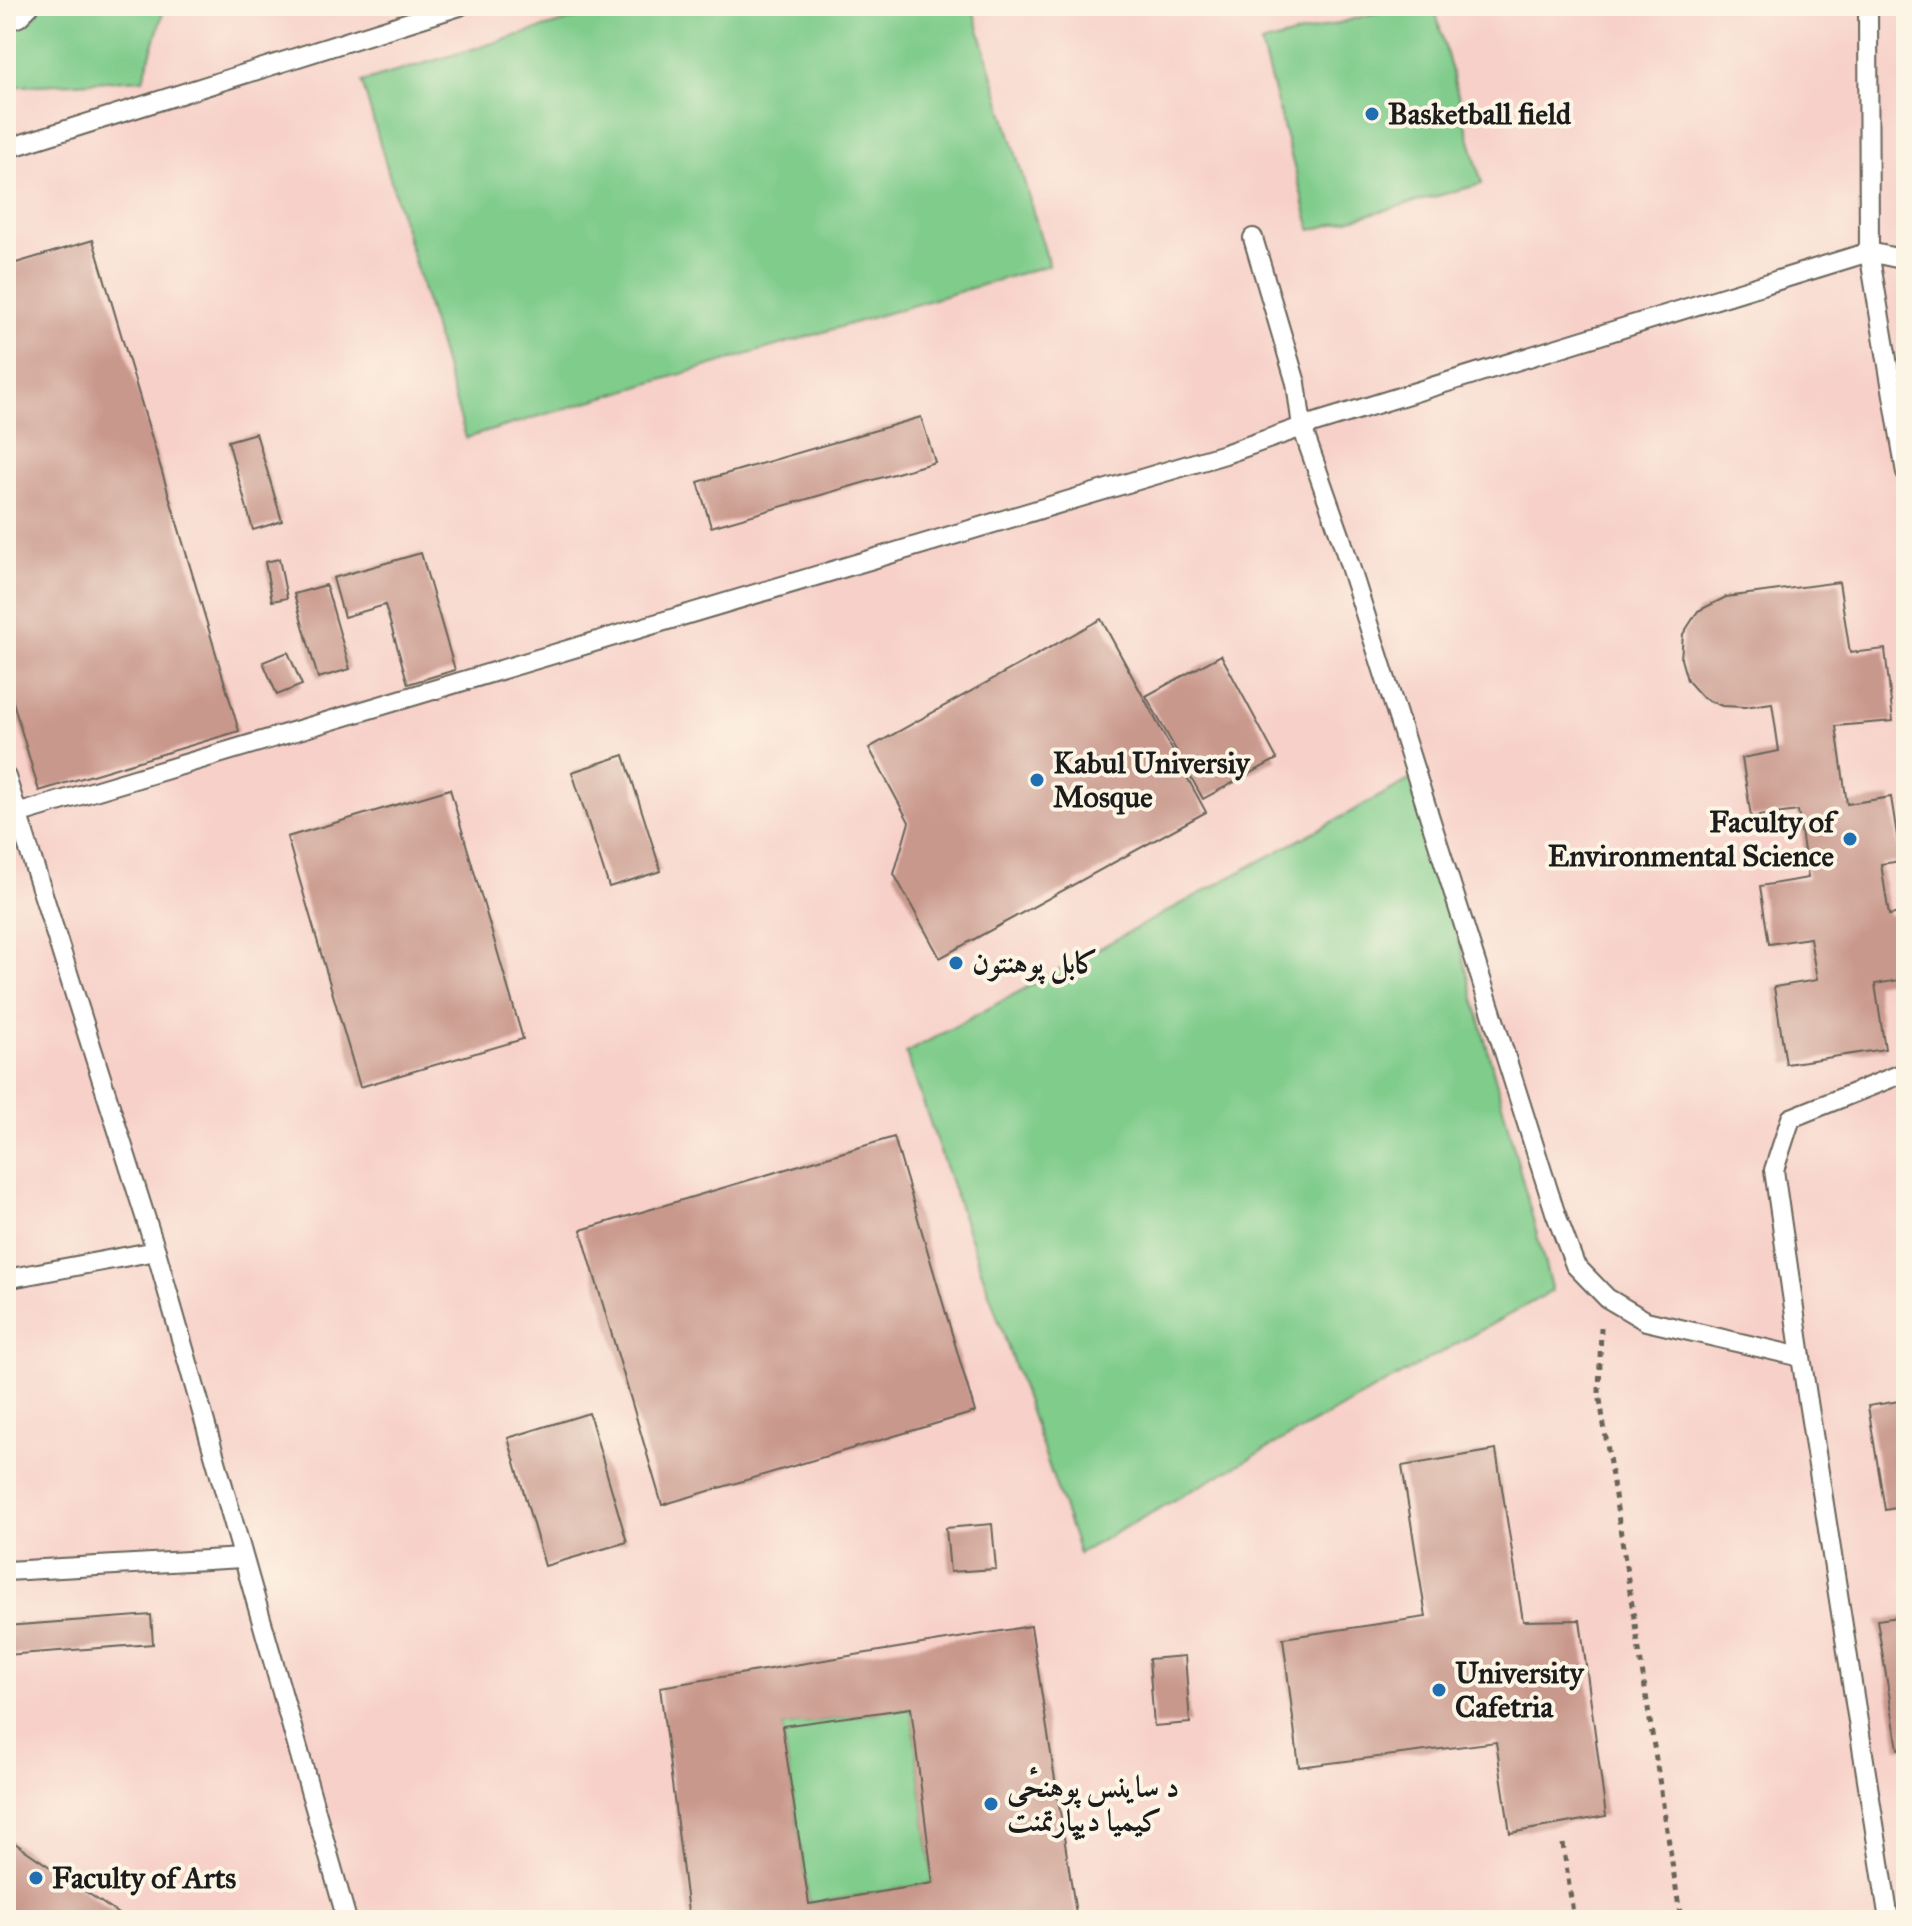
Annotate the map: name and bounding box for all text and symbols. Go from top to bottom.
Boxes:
place label: Basketball field [1388,96,1572,132]
marker: Basketball field [1363,105,1381,123]
place label: Kabul Universiy Mosque [1053,745,1251,815]
marker: Kabul Universiy Mosque [1028,771,1046,789]
place label: Faculty of Environmental Science [1548,804,1839,874]
marker: Faculty of Environmental Science [1841,830,1859,848]
place label: کابل پوهنتون [972,945,1098,985]
marker: کابل پوهنتون [947,954,965,972]
place label: University Cafetria [1455,1655,1585,1725]
marker: University Cafetria [1430,1681,1448,1699]
place label: د ساینس پوهنحٔی کیمیا دیپارتمنت [1007,1766,1179,1841]
marker: د ساینس پوهنحٔی کیمیا دیپارتمنت [982,1795,1000,1813]
place label: Faculty of Arts [52,1860,236,1896]
marker: Faculty of Arts [27,1869,45,1887]

